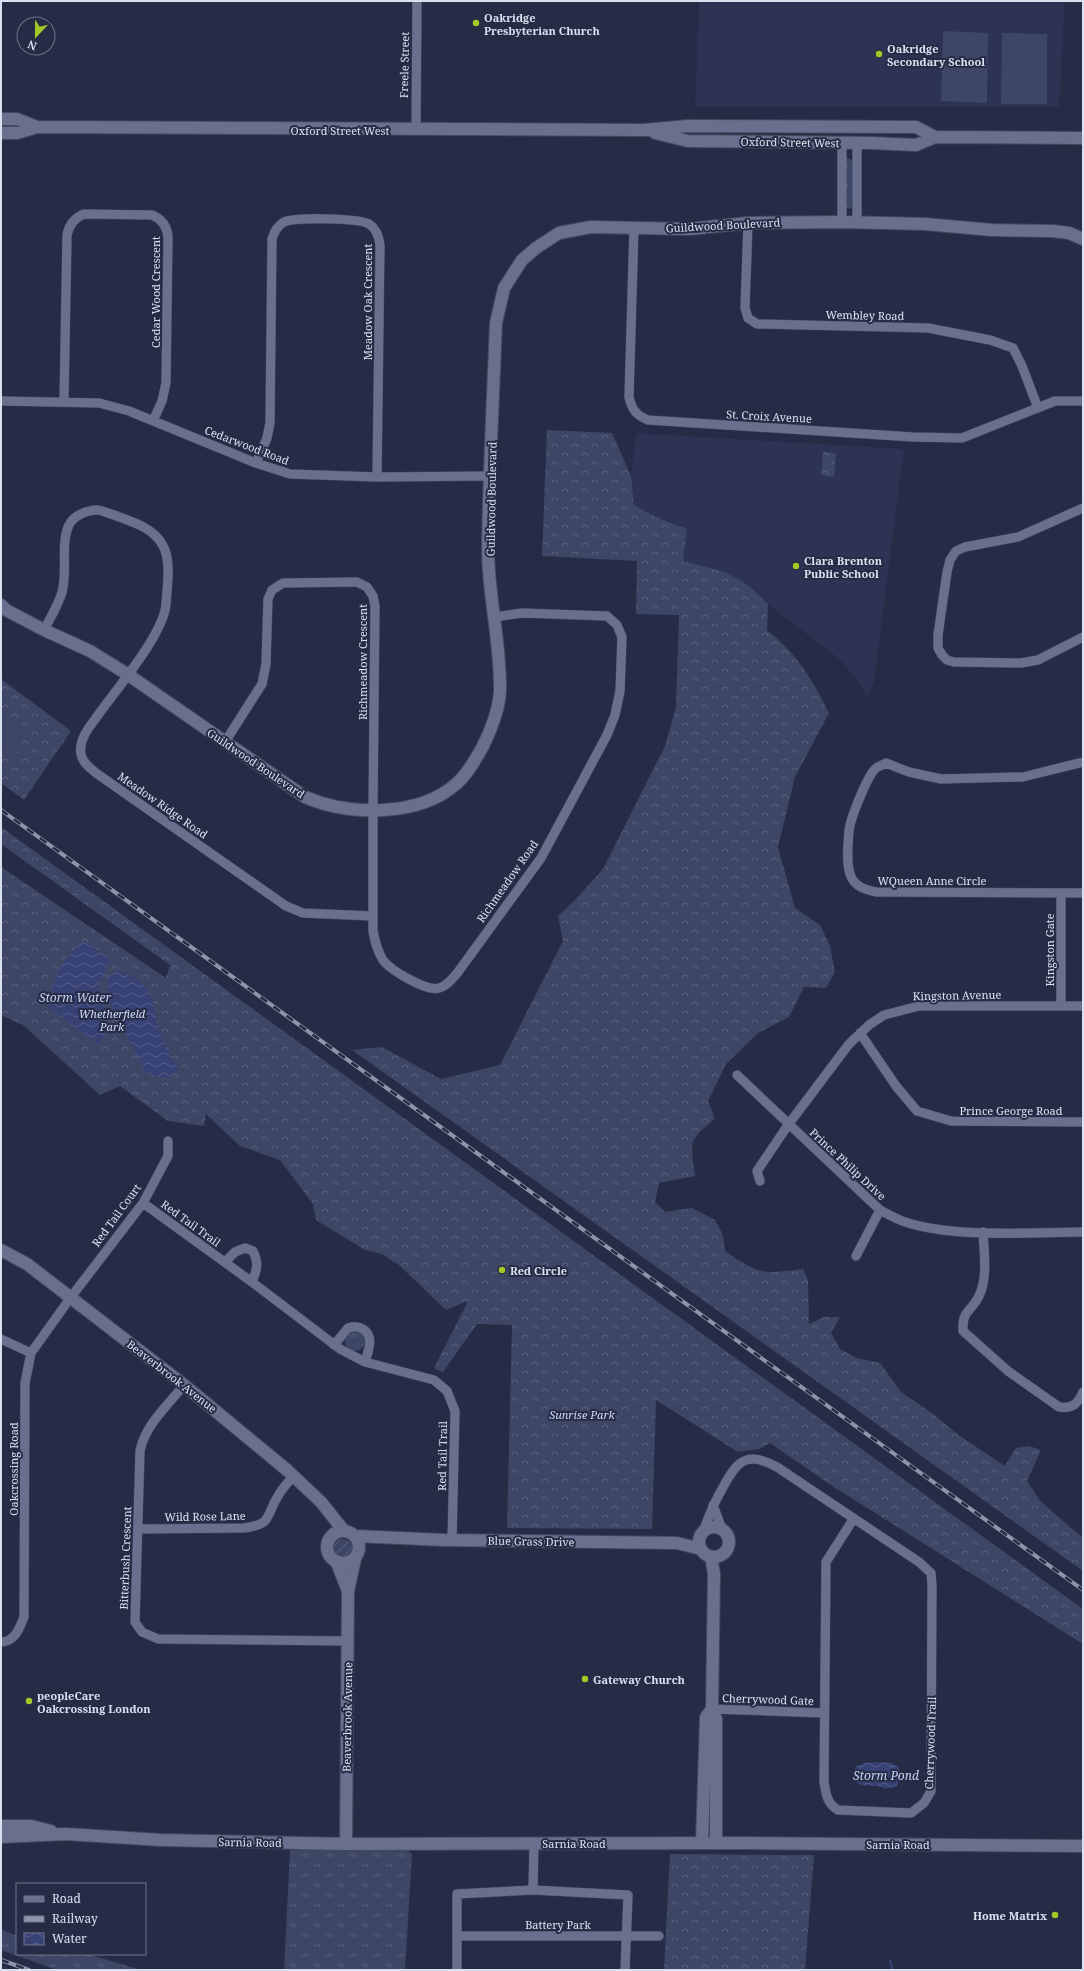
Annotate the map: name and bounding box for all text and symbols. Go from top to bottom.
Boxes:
place label: Oakridge Presbyterian Church [484,10,600,38]
north arrow [16,16,56,56]
marker: Oakridge Presbyterian Church [471,18,481,28]
street label: Freele Street [396,32,412,98]
text: N [25,37,39,54]
place label: Oakridge Secondary School [887,41,985,69]
marker: Oakridge Secondary School [874,49,884,59]
street label: Oxford Street West [291,123,390,138]
street label: Oxford Street West [740,134,840,150]
street label: Guildwood Boulevard [665,214,781,235]
street label: Cedar Wood Crescent [148,236,163,348]
street label: Meadow Oak Crescent [360,244,375,360]
street label: Wembley Road [825,307,905,323]
street label: St. Croix Avenue [726,406,812,426]
street label: Cedarwood Road [203,422,291,468]
street label: Guildwood Boulevard [483,441,500,556]
place label: Clara Brenton Public School [804,553,883,581]
marker: Clara Brenton Public School [791,561,801,571]
street label: Richmeadow Crescent [355,604,370,720]
street label: Guildwood Boulevard [204,725,308,801]
street label: Meadow Ridge Road [115,768,211,842]
street label: Richmeadow Road [473,837,541,925]
street label: WQueen Anne Circle [877,873,987,888]
street label: Kingston Gate [1042,913,1057,987]
street label: Kingston Avenue [913,987,1002,1003]
water label: Storm Water [39,989,111,1006]
park label: Whetherfield Park [79,1006,146,1034]
street label: Prince George Road [959,1103,1063,1118]
street label: Prince Philip Drive [807,1125,889,1203]
street label: Red Tail Court [88,1180,144,1249]
street label: Red Tail Trail [158,1196,224,1250]
place label: Red Circle [510,1263,567,1278]
marker: Red Circle [497,1265,507,1275]
street label: Beaverbrook Avenue [124,1336,220,1416]
park label: Sunrise Park [549,1407,616,1422]
street label: Red Tail Trail [434,1420,450,1491]
street label: Oakcrossing Road [6,1422,21,1516]
street label: Bitterbush Crescent [116,1506,134,1610]
street label: Wild Rose Lane [164,1508,246,1524]
street label: Blue Grass Drive [487,1533,575,1549]
street label: Beaverbrook Avenue [339,1662,355,1772]
place label: Gateway Church [593,1672,685,1687]
marker: Gateway Church [580,1674,590,1684]
place label: peopleCare Oakcrossing London [37,1688,151,1716]
street label: Cherrywood Gate [722,1690,814,1708]
marker: peopleCare Oakcrossing London [24,1696,34,1706]
street label: Cherrywood Trail [921,1696,939,1790]
water label: Storm Pond [853,1767,919,1784]
street label: Sarnia Road [218,1834,282,1850]
street label: Sarnia Road [542,1836,606,1851]
street label: Sarnia Road [866,1837,930,1852]
legend [16,1883,146,1955]
text: Road [52,1890,82,1907]
place label: Home Matrix [973,1908,1048,1923]
text: Railway [52,1910,98,1927]
marker: Home Matrix [1050,1910,1060,1920]
street label: Battery Park [525,1917,591,1932]
text: Water [52,1930,87,1947]

